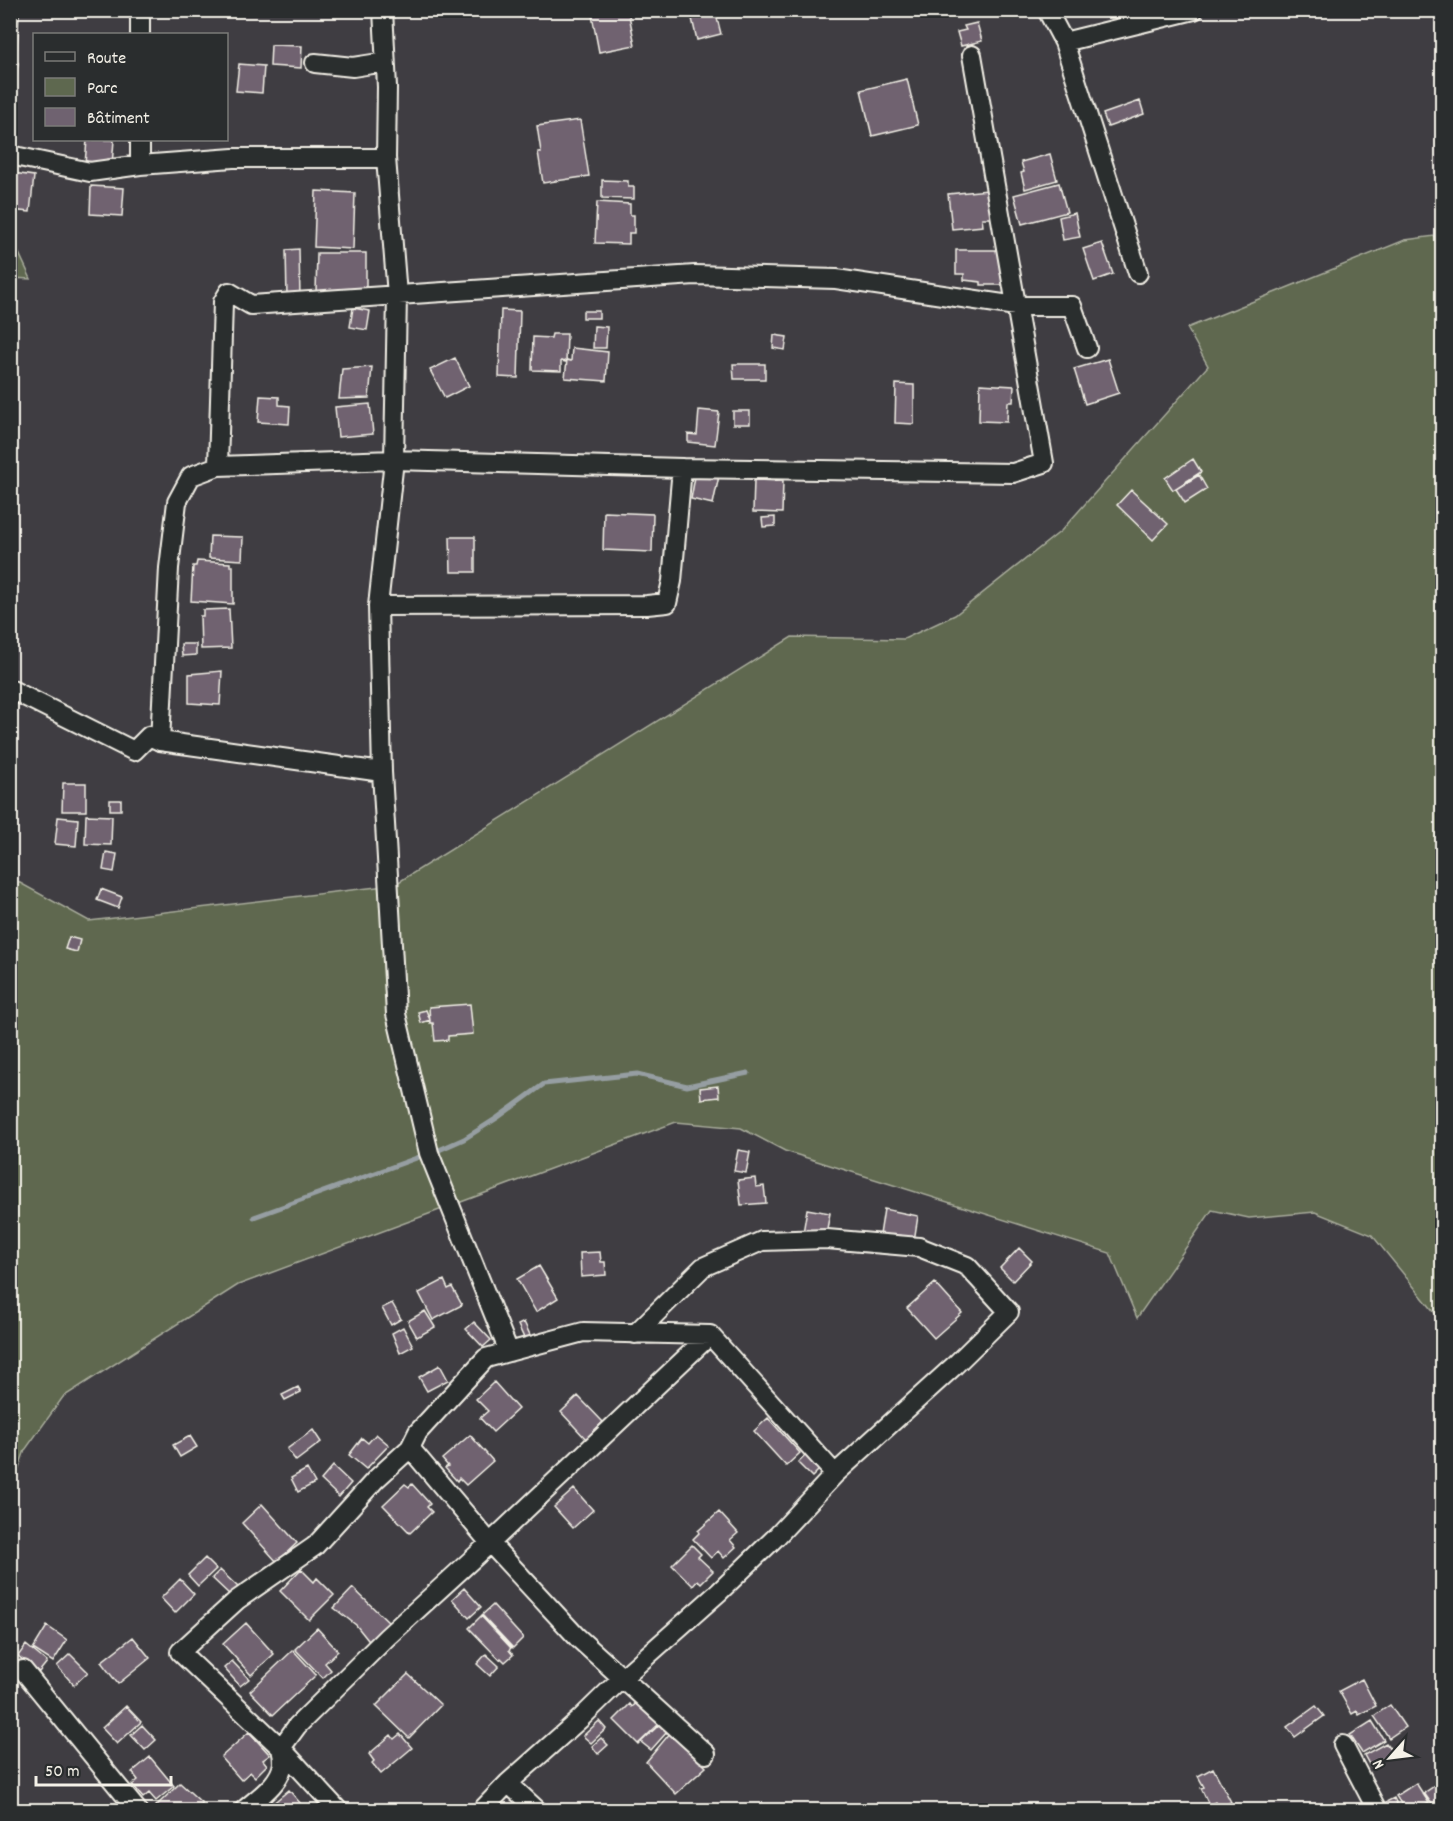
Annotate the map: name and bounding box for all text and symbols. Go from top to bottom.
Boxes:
legend [33,33,228,141]
text: Route [87,47,126,72]
text: Parc [87,77,118,102]
text: Bâtiment [87,107,150,132]
north arrow [1360,1728,1420,1788]
scale bar [36,1749,171,1787]
text: N [1367,1755,1391,1773]
text: 50 m [45,1760,80,1785]

